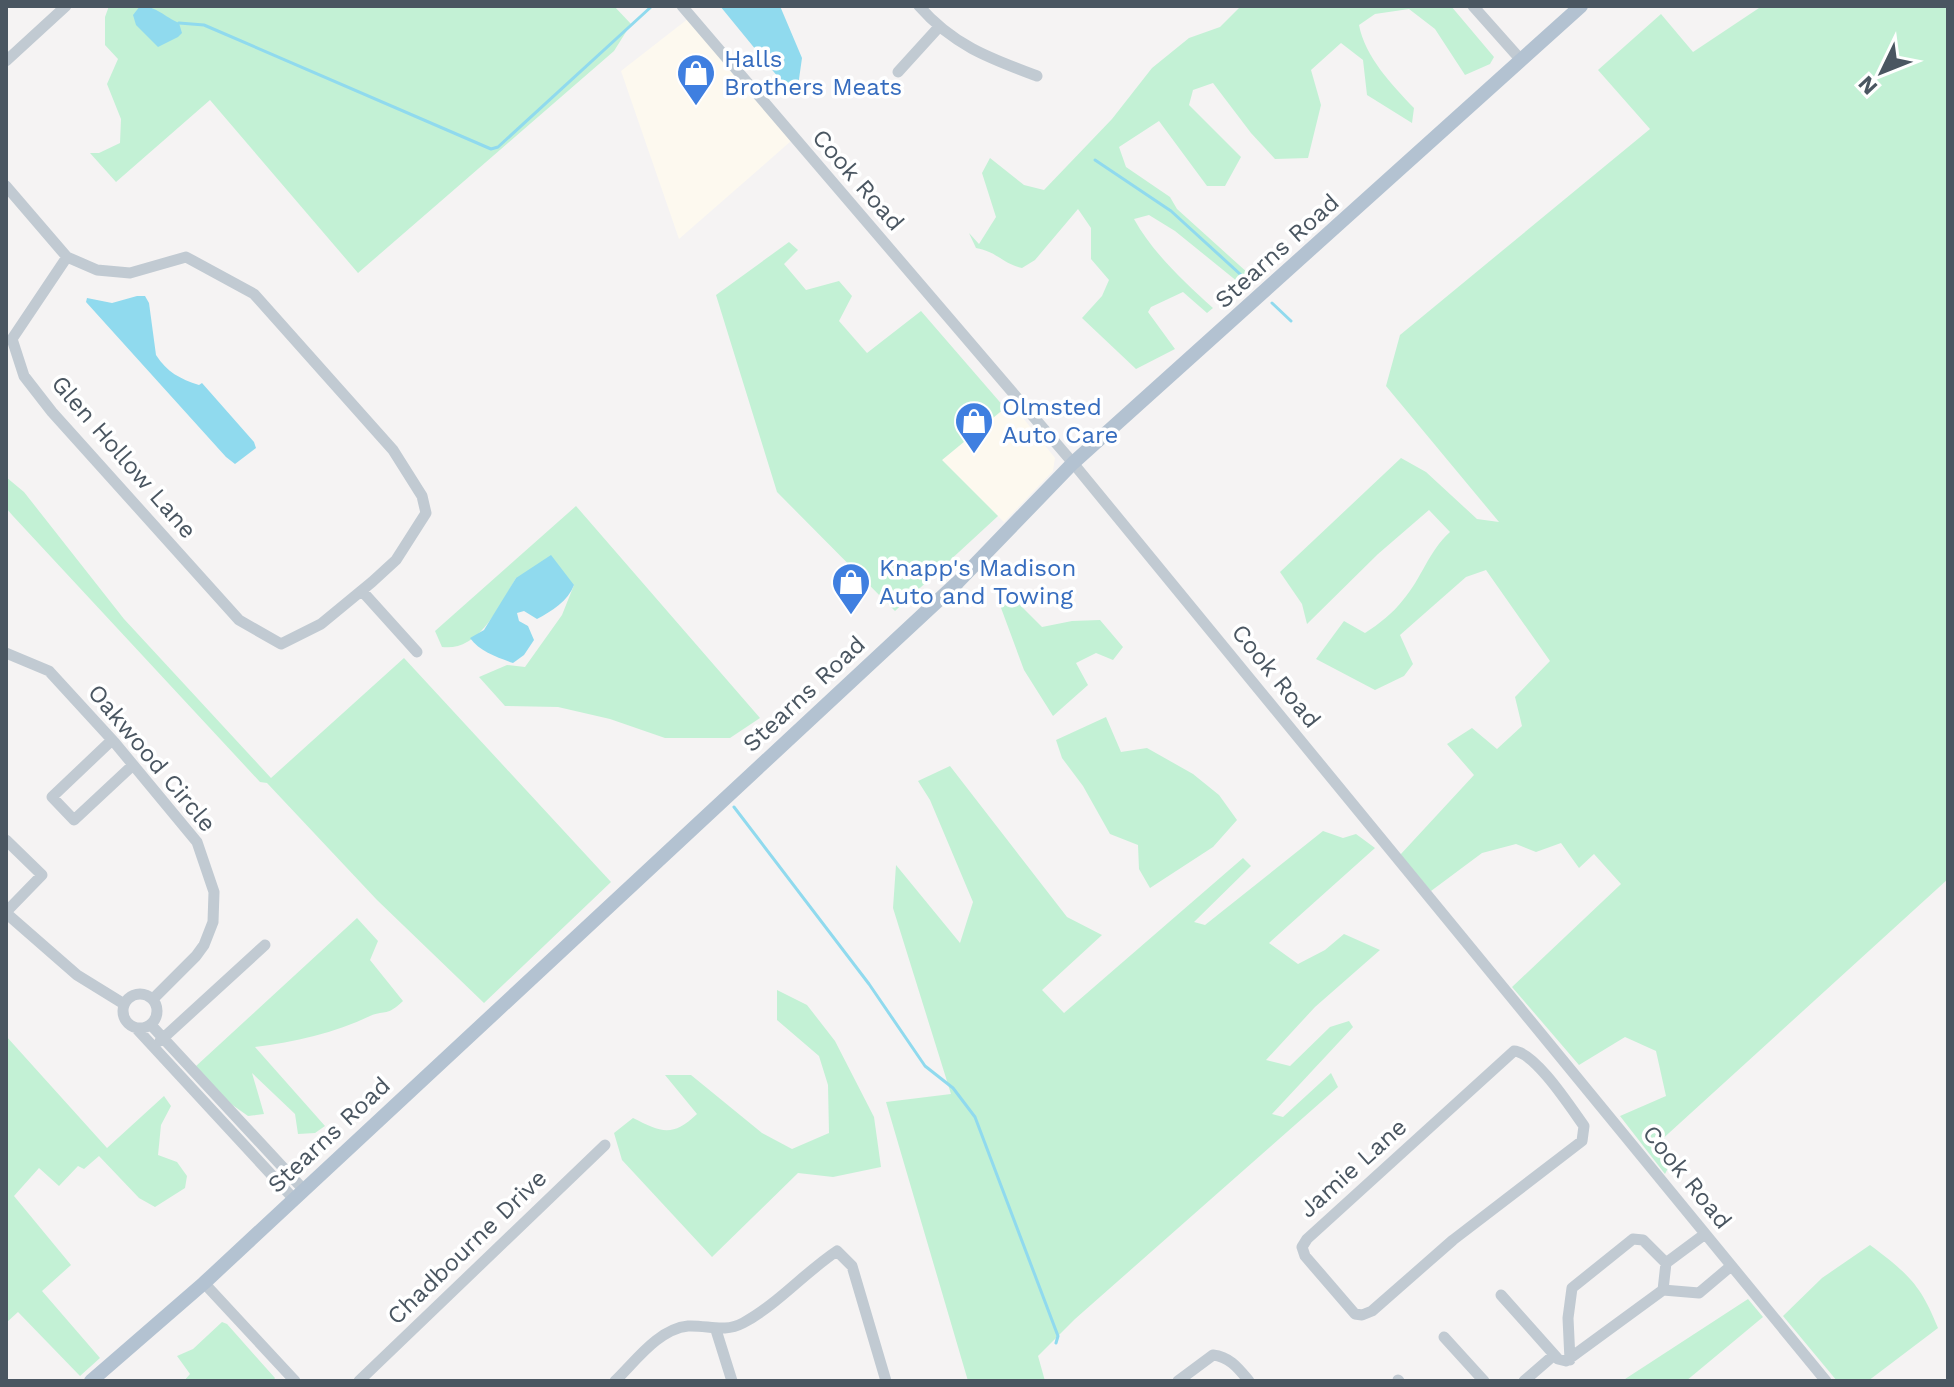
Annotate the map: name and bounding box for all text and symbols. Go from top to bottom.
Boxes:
north arrow [1842,32,1922,112]
place label: Halls Brothers Meats [724,45,902,101]
shop icon: Halls Brothers Meats [675,52,717,107]
text: N [1853,71,1882,100]
street label: Cook Road [806,124,910,236]
street label: Stearns Road [1209,188,1345,314]
street label: Glen Hollow Lane [46,370,202,544]
place label: Olmsted Auto Care [1002,393,1118,449]
shop icon: Olmsted Auto Care [953,400,995,455]
place label: Knapp's Madison Auto and Towing [879,554,1076,610]
shop icon: Knapp's Madison Auto and Towing [830,561,872,616]
street label: Cook Road [1226,619,1326,733]
street label: Stearns Road [737,630,871,758]
street label: Oakwood Circle [82,679,222,837]
street label: Stearns Road [262,1071,396,1199]
street label: Jamie Lane [1294,1113,1412,1223]
street label: Cook Road [1637,1120,1737,1234]
street label: Chadbourne Drive [382,1164,552,1330]

